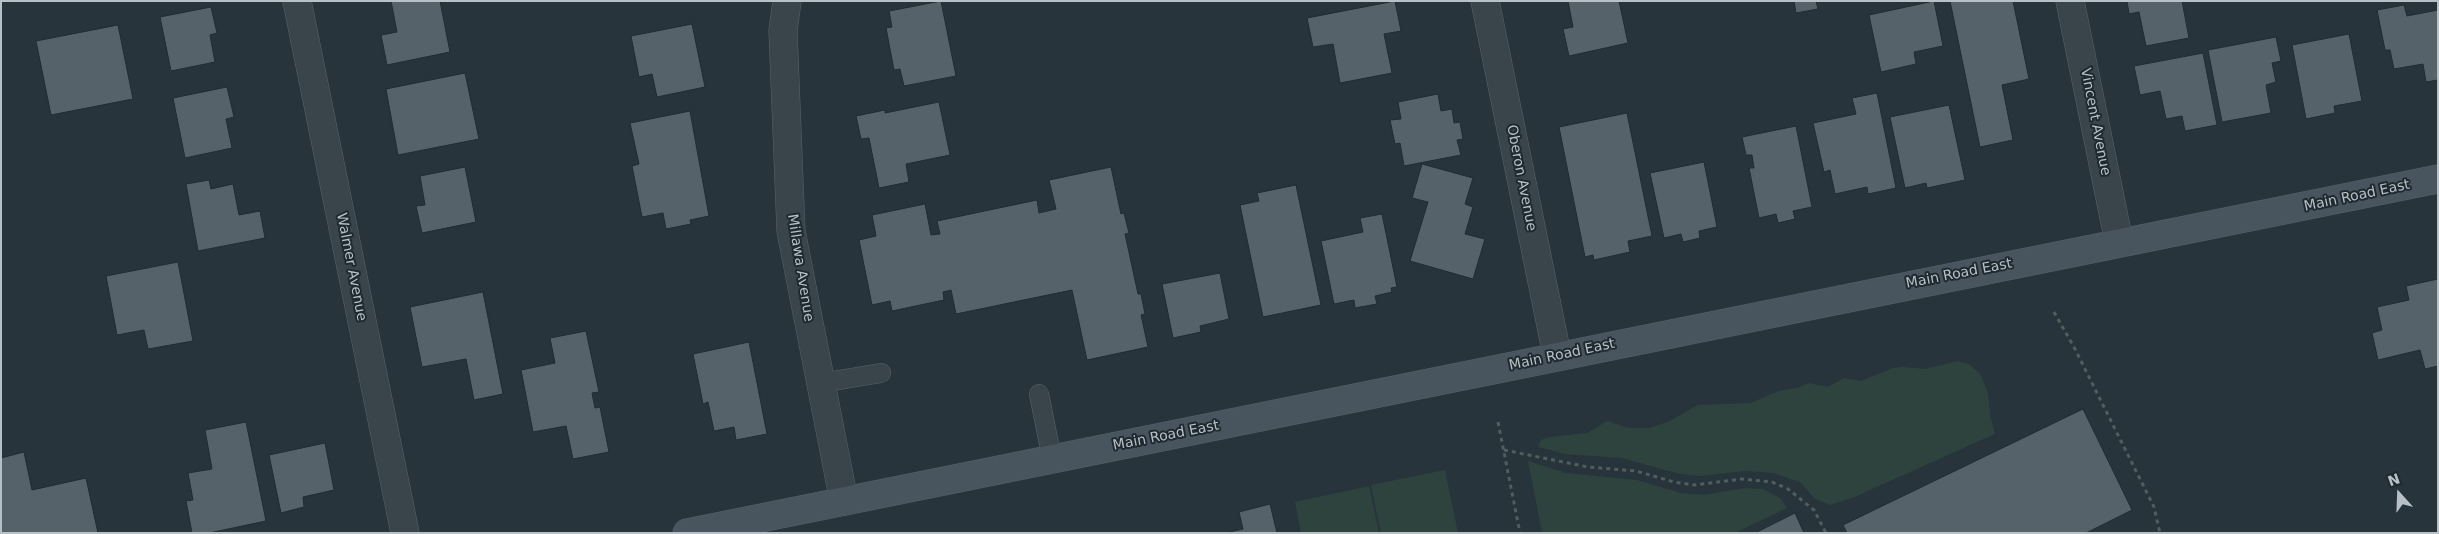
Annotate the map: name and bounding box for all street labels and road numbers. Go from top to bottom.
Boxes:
street label: Vincent Avenue [2076,67,2114,177]
street label: Oberon Avenue [1502,123,1540,233]
street label: Main Road East [2303,177,2411,215]
street label: Walmer Avenue [332,211,370,323]
street label: Millawa Avenue [783,213,817,323]
street label: Main Road East [1905,255,2013,293]
street label: Main Road East [1508,336,1616,374]
street label: Main Road East [1112,417,1220,455]

